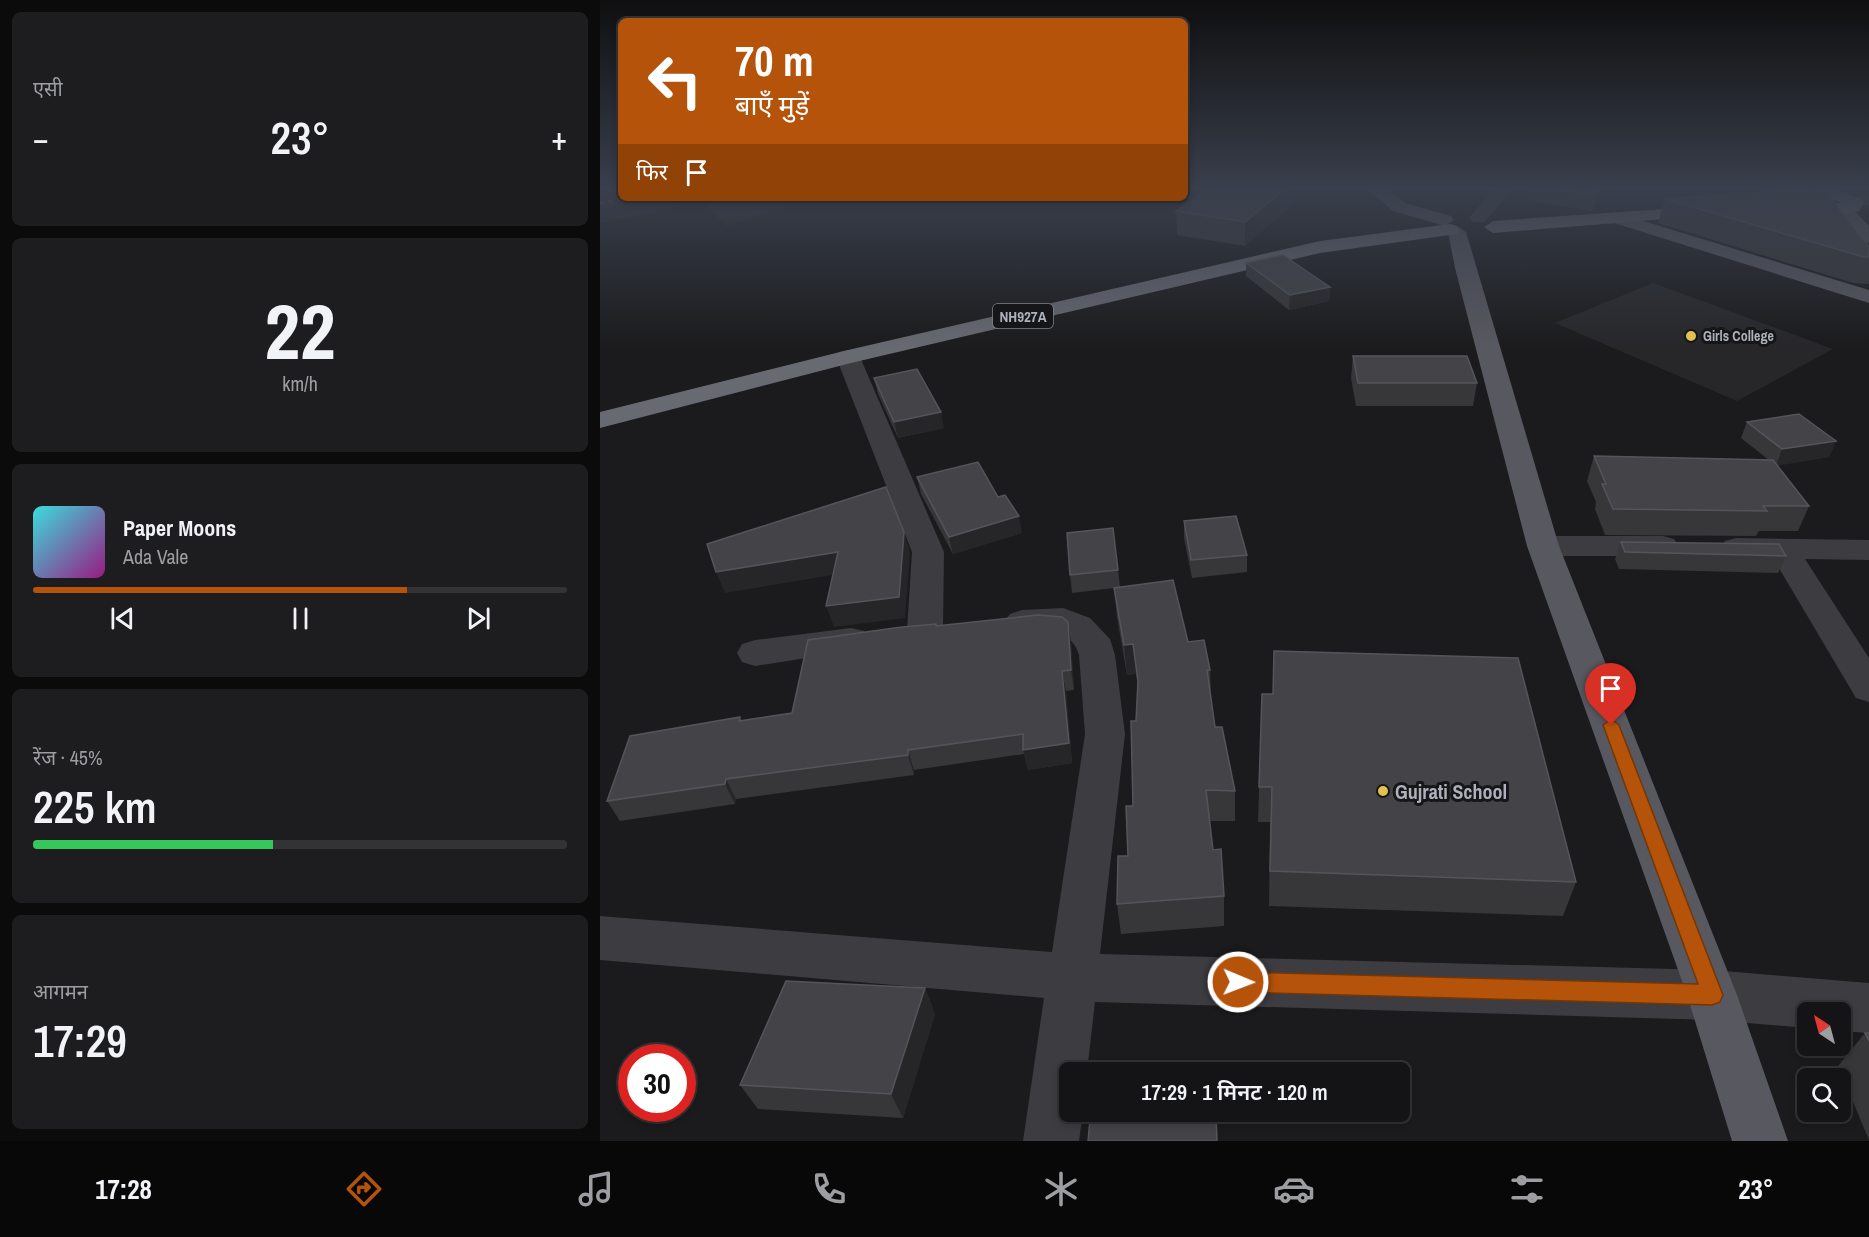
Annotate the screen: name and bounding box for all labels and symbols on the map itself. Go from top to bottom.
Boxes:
road number: NH927A [993,304,1053,328]
place label: Girls College [1703,327,1774,345]
marker: Girls College [1684,329,1698,343]
pin [1585,663,1636,725]
place label: Gujrati School [1395,778,1507,805]
marker: Gujrati School [1376,784,1390,798]
position arrow [1206,950,1270,1014]
north arrow [1797,1002,1851,1056]
speed limit sign: 30 [618,1044,696,1122]

